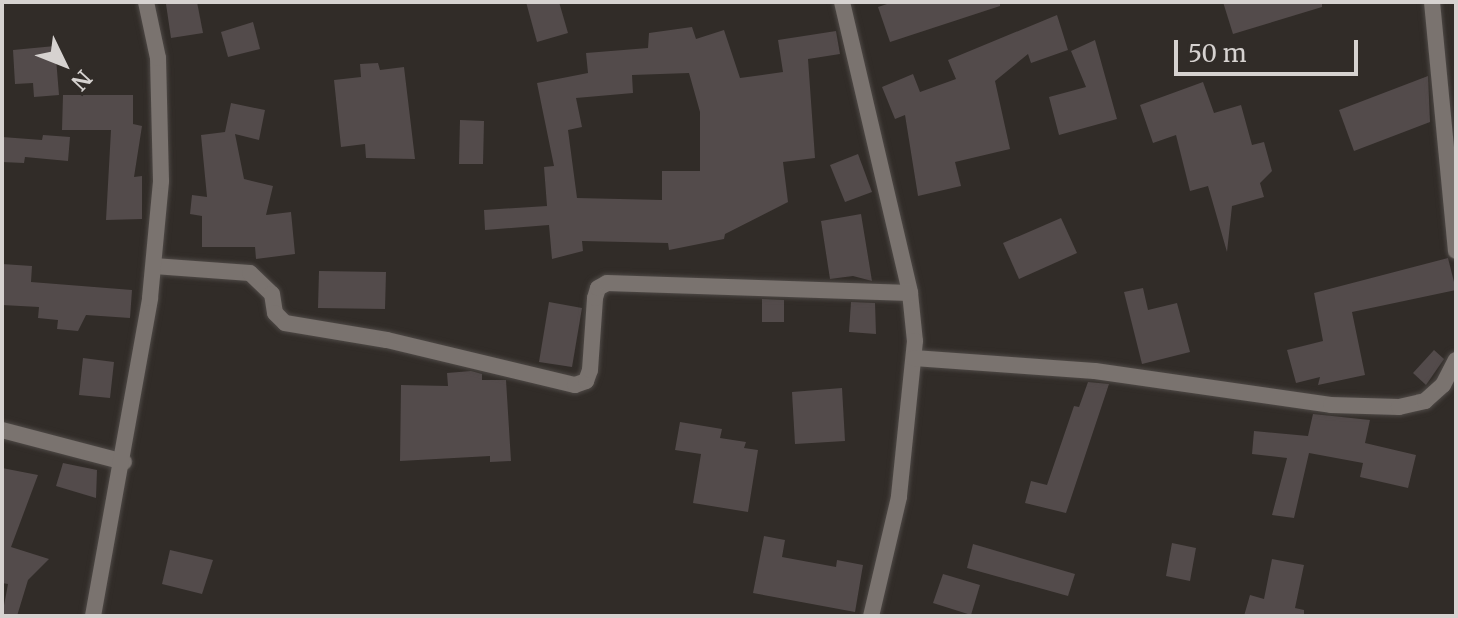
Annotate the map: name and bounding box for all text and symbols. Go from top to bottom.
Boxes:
north arrow [24,24,104,104]
scale bar [1178,24,1362,74]
text: 50 m [1188,38,1247,69]
text: N [65,64,98,96]

